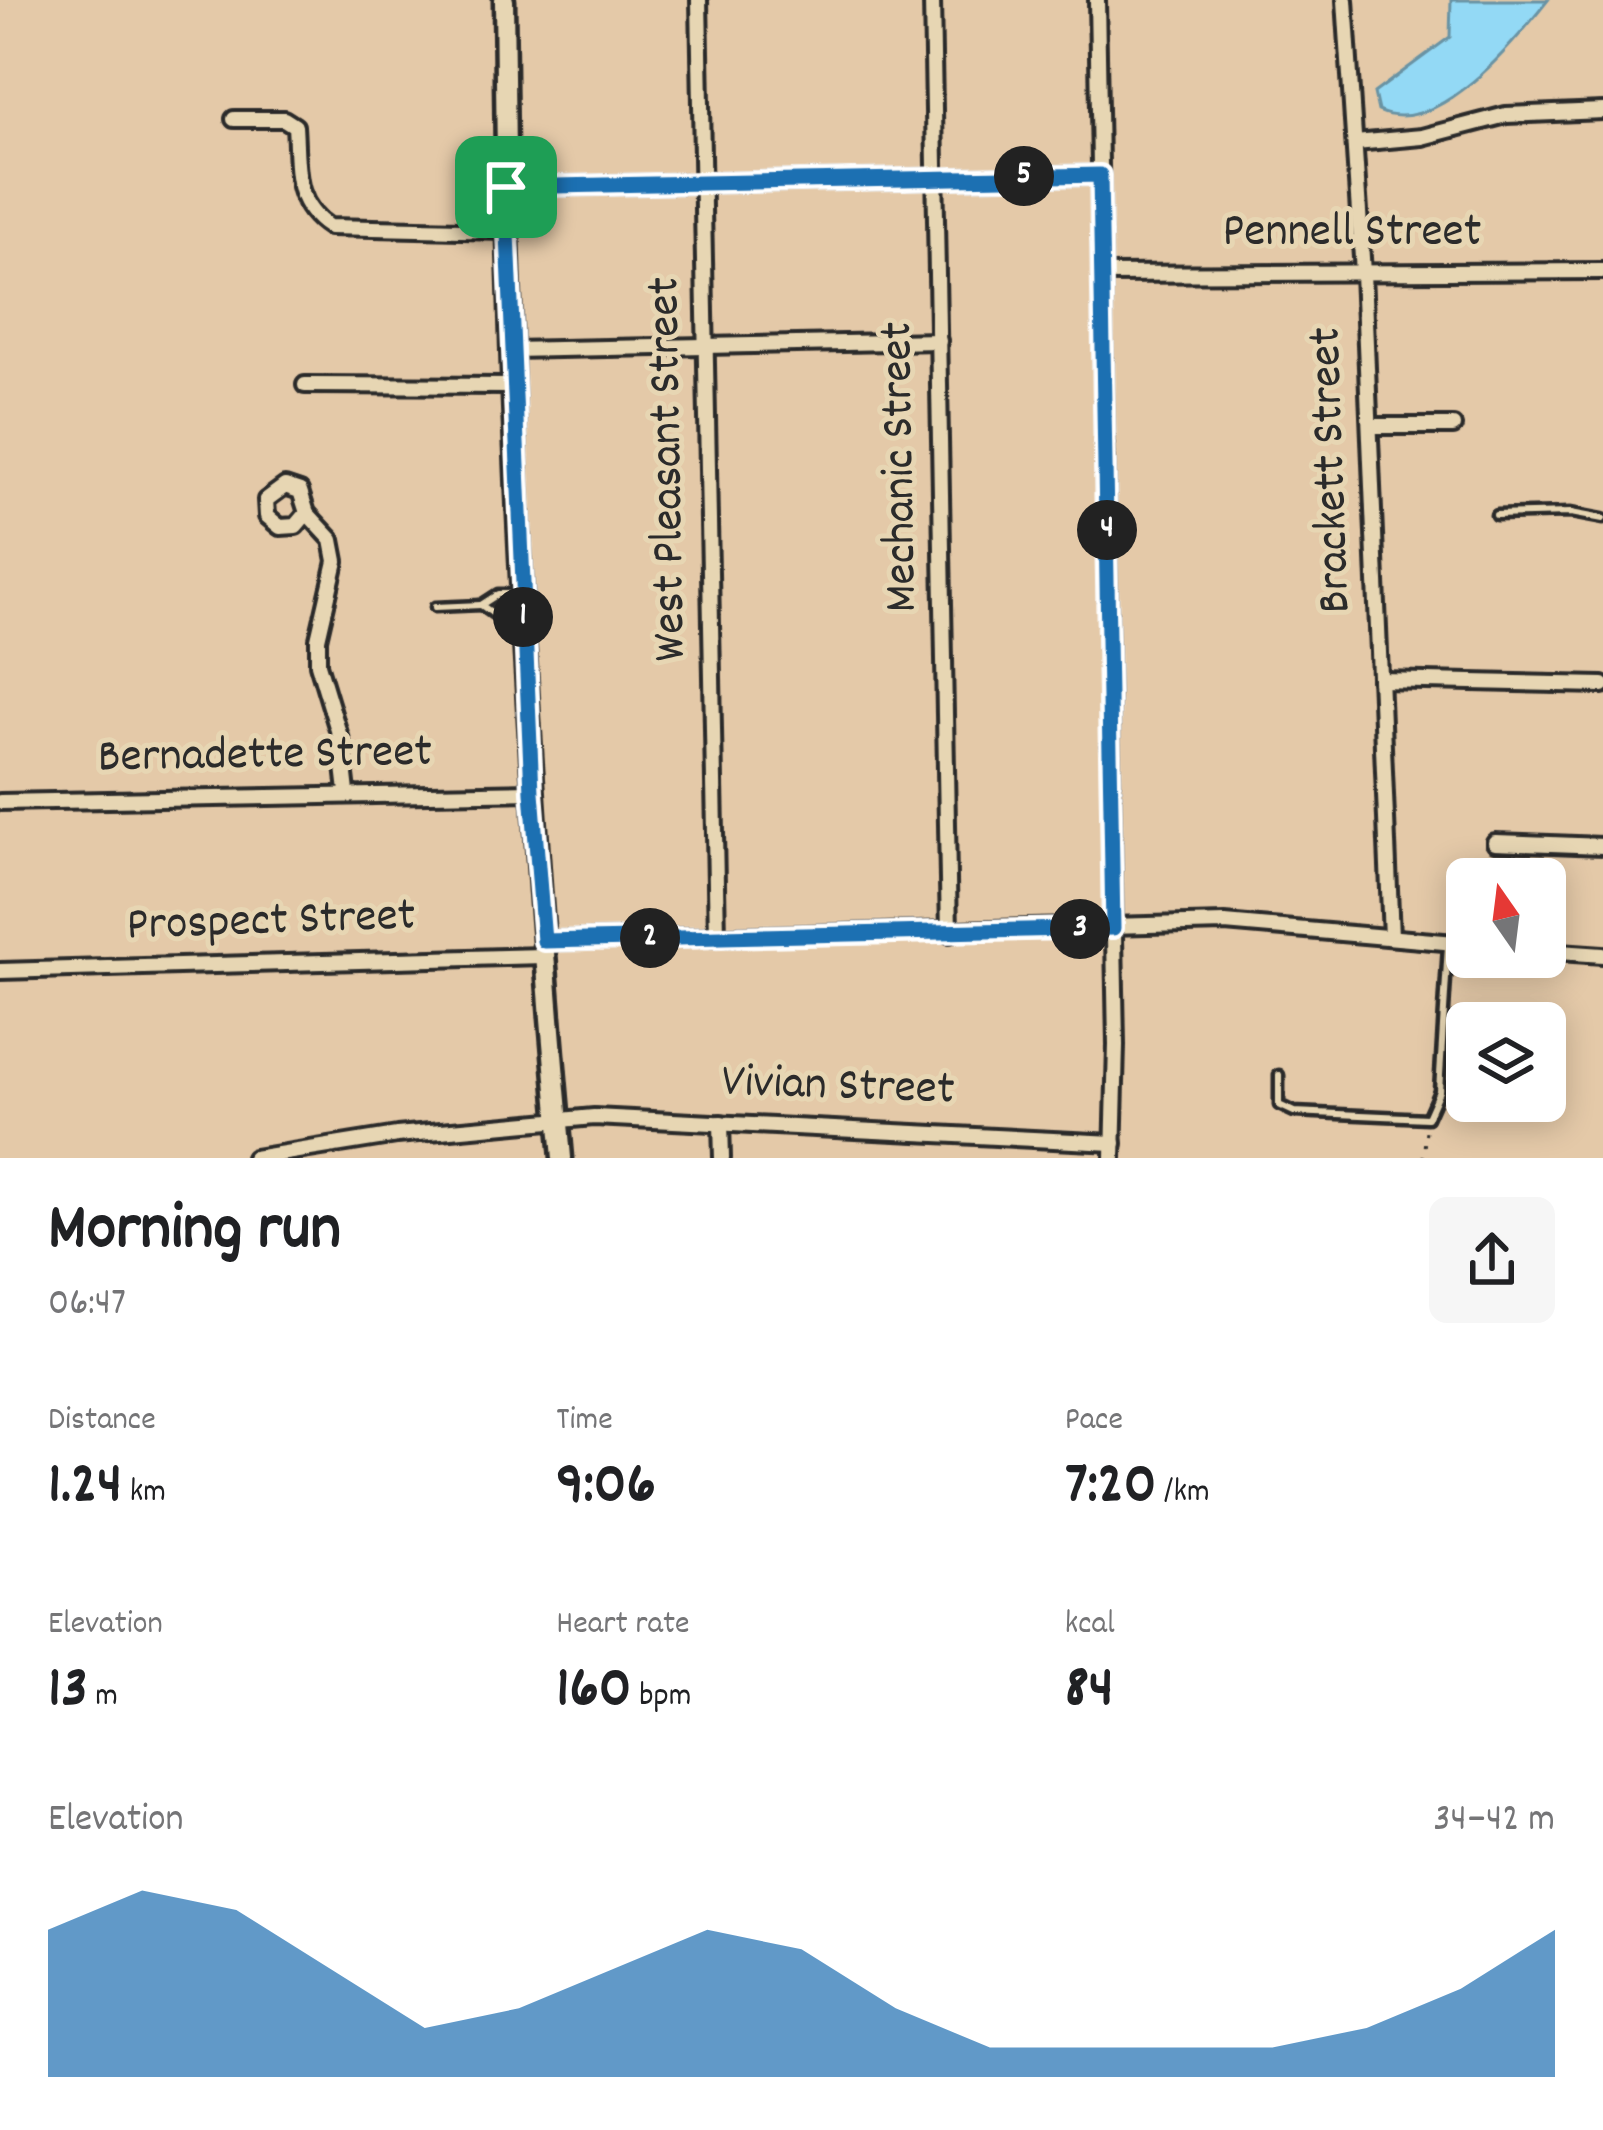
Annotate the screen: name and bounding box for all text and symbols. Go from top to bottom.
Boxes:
pin [455,136,557,238]
pin: 5 [994,146,1054,206]
text: 5 [1016,152,1032,199]
icon: arrive [473,154,539,220]
street label: Pennell Street [1223,200,1481,269]
street label: West Pleasant Street [632,276,708,662]
street label: Mechanic Street [865,321,939,613]
street label: Brackett Street [1294,326,1372,614]
pin: 4 [1077,500,1137,560]
text: 4 [1100,506,1114,553]
pin: 1 [493,587,553,647]
text: 1 [519,593,527,640]
street label: Bernadette Street [97,720,433,794]
north arrow [1446,858,1566,978]
map controls [1446,858,1566,1122]
street label: Prospect Street [125,883,417,963]
pin: 3 [1050,899,1110,959]
text: 3 [1073,905,1087,952]
pin: 2 [620,908,680,968]
text: 2 [643,914,657,961]
button: layers [1446,1002,1566,1122]
street label: Vivian Street [720,1049,956,1127]
text: Morning run [48,1186,341,1280]
button: share [1429,1197,1555,1323]
text: 06:47 [48,1278,126,1333]
text: Distance [48,1398,156,1445]
text: Time [556,1398,613,1445]
text: Pace [1065,1398,1123,1445]
text: 1.24 [48,1445,122,1531]
text: 9:06 [556,1445,656,1531]
text: 7:20 [1065,1445,1157,1531]
text: km [122,1470,166,1517]
text: /km [1157,1470,1210,1517]
text: Elevation [48,1602,163,1649]
text: Heart rate [556,1602,690,1649]
text: kcal [1065,1602,1115,1649]
text: 13 [48,1649,88,1735]
text: 160 [556,1649,632,1735]
text: 84 [1065,1649,1114,1735]
text: m [88,1674,118,1721]
text: bpm [632,1674,691,1721]
text: Elevation [48,1794,184,1849]
text: 34–42 m [1433,1794,1555,1849]

